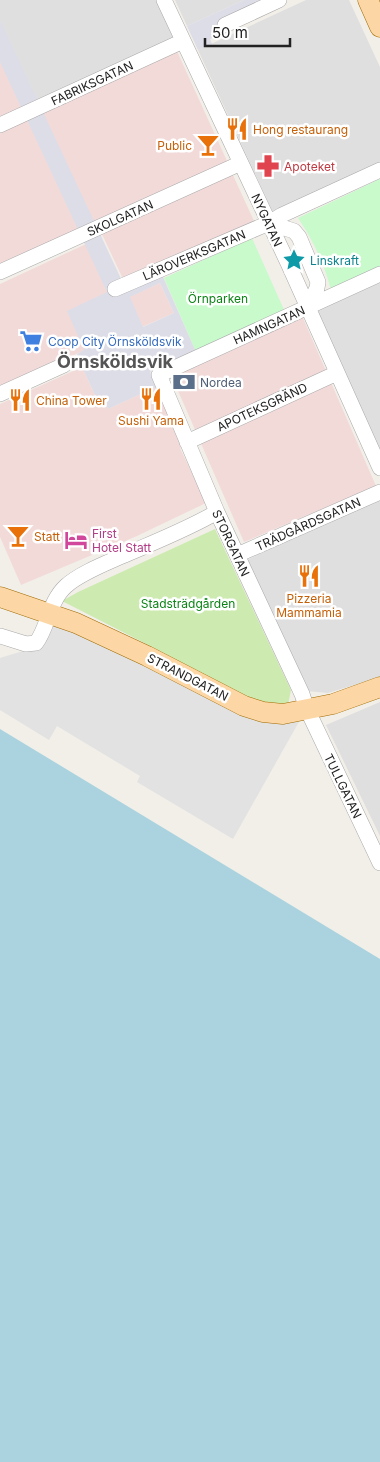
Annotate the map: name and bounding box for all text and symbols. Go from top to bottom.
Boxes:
scale bar [205,15,290,47]
text: 50 m [212,23,248,42]
street label: FABRIKSGATAN [49,57,135,109]
restaurant icon: Hong restaurang [224,116,250,142]
place label: Hong restaurang [253,122,348,137]
bar icon: Public [195,132,221,158]
place label: Public [157,138,192,153]
pharmacy icon: Apoteket [255,153,281,179]
place label: Apoteket [284,159,335,174]
street label: NYGATAN [248,191,286,249]
street label: SKOLGATAN [85,197,155,239]
street label: LÄROVERKSGATAN [140,227,248,283]
place icon: Linskraft [281,247,307,273]
place label: Linskraft [310,253,359,268]
park label: Örnparken [188,291,248,306]
street label: HAMNGATAN [231,302,307,348]
supermarket icon: Coop City Örnsköldsvik [18,328,44,354]
place label: Coop City Örnsköldsvik [48,334,182,349]
district label: Örnsköldsvik [57,351,174,372]
bank icon: Nordea [171,369,197,395]
place label: Nordea [200,375,242,390]
street label: APOTEKSGRÄND [214,379,310,435]
restaurant icon: Sushi Yama [138,386,164,412]
restaurant icon: China Tower [7,387,33,413]
place label: China Tower [36,393,107,408]
place label: Sushi Yama [118,413,184,428]
street label: TRÄDGÅRDSGATAN [253,494,363,554]
street label: STORGATAN [209,507,253,579]
bar icon: Statt [5,523,31,549]
place label: First Hotel Statt [92,526,151,555]
hotel icon: First Hotel Statt [63,527,89,553]
place label: Statt [34,529,60,544]
restaurant icon: Pizzeria Mammamia [296,563,322,589]
place label: Pizzeria Mammamia [276,591,342,620]
park label: Stadsträdgården [141,596,235,611]
street label: STRANDGATAN [145,650,231,704]
street label: TULLGATAN [321,751,365,821]

